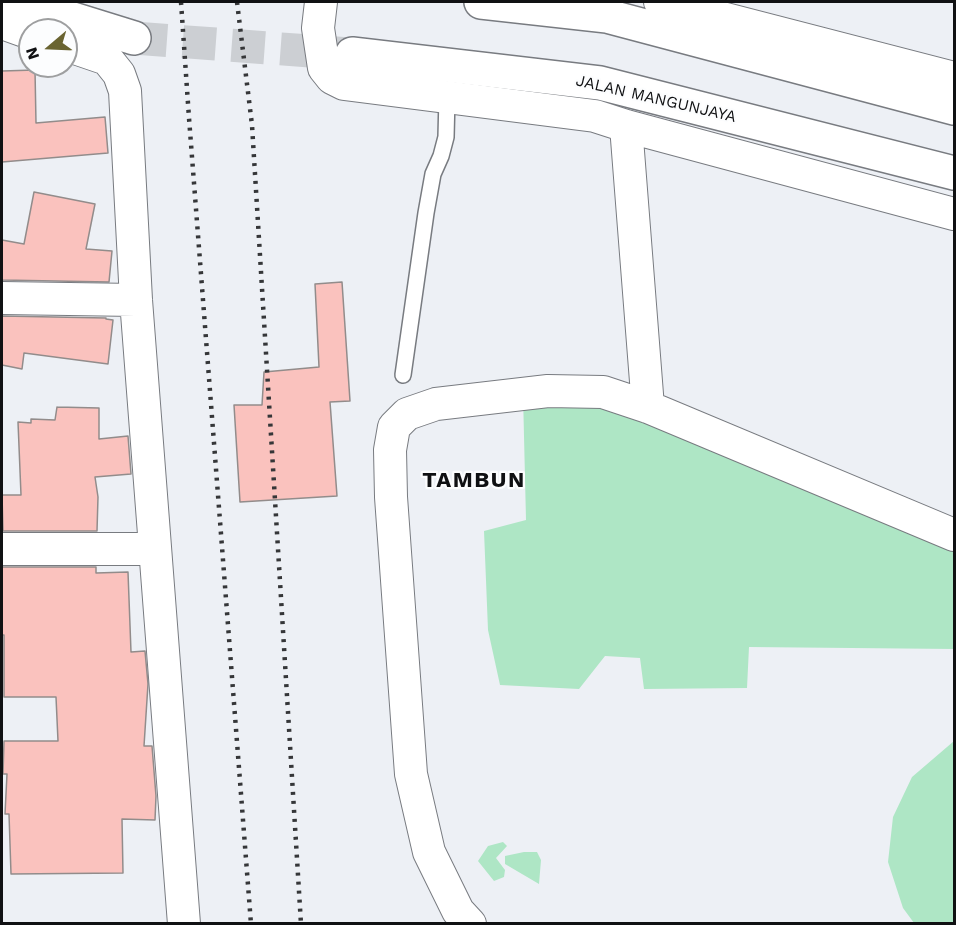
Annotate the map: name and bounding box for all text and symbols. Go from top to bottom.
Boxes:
north arrow [18,18,78,78]
text: N [21,45,43,62]
street label: JALAN MANGUNJAYA [574,71,738,127]
district label: TAMBUN [422,468,526,494]

